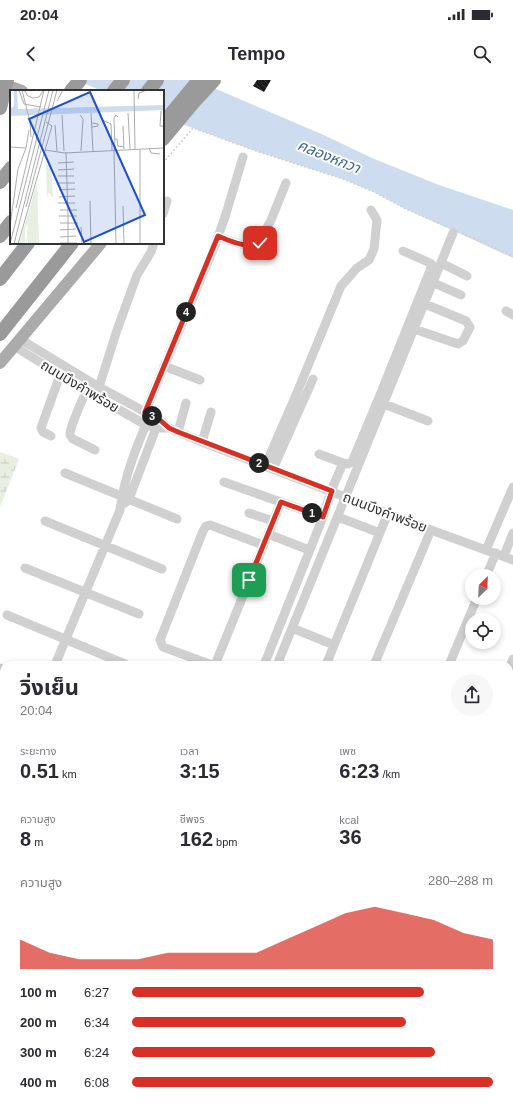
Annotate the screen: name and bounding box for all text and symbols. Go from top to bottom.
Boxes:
text: 20:04 [20,6,58,23]
icon: back [20,43,42,65]
icon: search [471,43,493,65]
text: Tempo [228,44,285,64]
inset map [10,90,164,244]
water label: คลองหกวา [295,136,363,177]
pin [243,226,277,260]
icon: check [249,232,271,254]
pin: 4 [176,302,196,322]
text: 4 [183,306,189,318]
street label: ถนนบึงคำพร้อย [38,356,122,416]
pin: 3 [142,406,162,426]
text: 3 [149,410,155,422]
pin: 2 [249,453,269,473]
text: 2 [256,457,262,469]
street label: ถนนบึงคำพร้อย [341,489,429,535]
pin: 1 [302,503,322,523]
text: 1 [309,507,315,519]
pin [232,563,266,597]
icon: arrive [238,569,260,591]
north arrow [465,569,501,605]
map controls [465,569,501,649]
button: locate [465,613,501,649]
button: share [451,674,493,716]
text: วิ่งเย็น [20,675,79,700]
text: 20:04 [20,703,53,718]
text: ระยะทาง [20,745,56,757]
text: เวลา [180,745,199,757]
text: เพซ [339,745,356,757]
text: 0.51 [20,760,59,782]
text: 3:15 [180,760,220,782]
text: 6:23 [339,760,379,782]
text: km [59,768,77,780]
text: /km [379,768,400,780]
text: ความสูง [20,813,56,825]
text: ชีพจร [180,813,205,825]
text: kcal [339,814,359,826]
text: 36 [339,826,362,848]
text: 8 [20,828,31,850]
text: 162 [180,828,213,850]
text: m [31,836,43,848]
text: bpm [213,836,238,848]
text: 280–288 m [428,873,493,888]
text: ความสูง [20,875,62,890]
text: 100 m [20,985,57,1000]
text: 6:27 [84,985,109,1000]
text: 200 m [20,1015,57,1030]
text: 6:34 [84,1015,109,1030]
text: 300 m [20,1045,57,1060]
text: 6:24 [84,1045,109,1060]
text: 400 m [20,1075,57,1090]
text: 6:08 [84,1075,109,1090]

